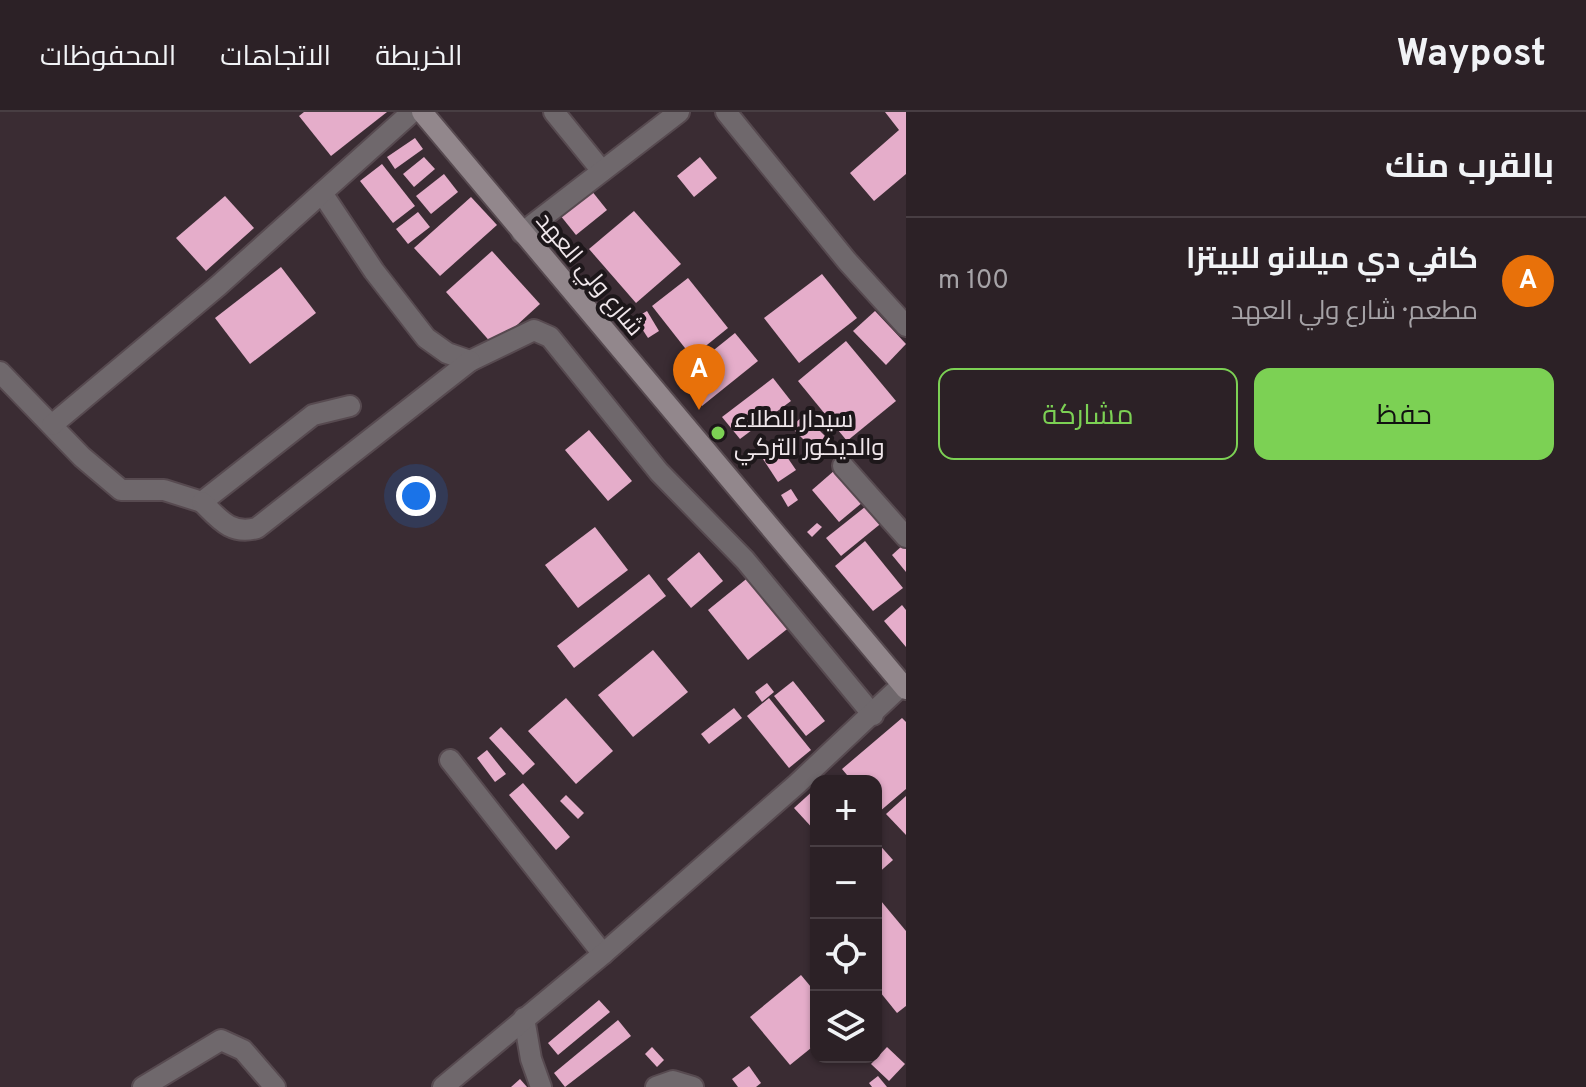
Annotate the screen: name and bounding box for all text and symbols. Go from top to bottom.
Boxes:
text: Waypost [1396,31,1546,80]
text: المحفوظات [40,40,176,76]
text: الاتجاهات [220,40,331,76]
text: الخريطة [375,40,463,76]
text: بالقرب منك [1385,147,1554,190]
street label: شارع ولي العهد [526,207,649,345]
text: كافي دي ميلانو للبيتزا [1186,242,1478,279]
text: 100 m [938,265,1009,298]
text: A [1519,265,1537,298]
text: مطعم · شارع ولي العهد [1231,296,1478,329]
pin: A [673,344,725,410]
button: مشاركة [938,368,1238,460]
button: حفظ [1254,368,1554,460]
place label: سيدار للطلاء والديكور التركي [734,406,885,466]
marker: سيدار للطلاء والديكور التركي [709,424,727,442]
your location [396,476,436,516]
map controls [810,775,882,1063]
button: + [810,775,882,847]
button: − [810,847,882,919]
button: locate [810,919,882,991]
button: layers [810,991,882,1063]

